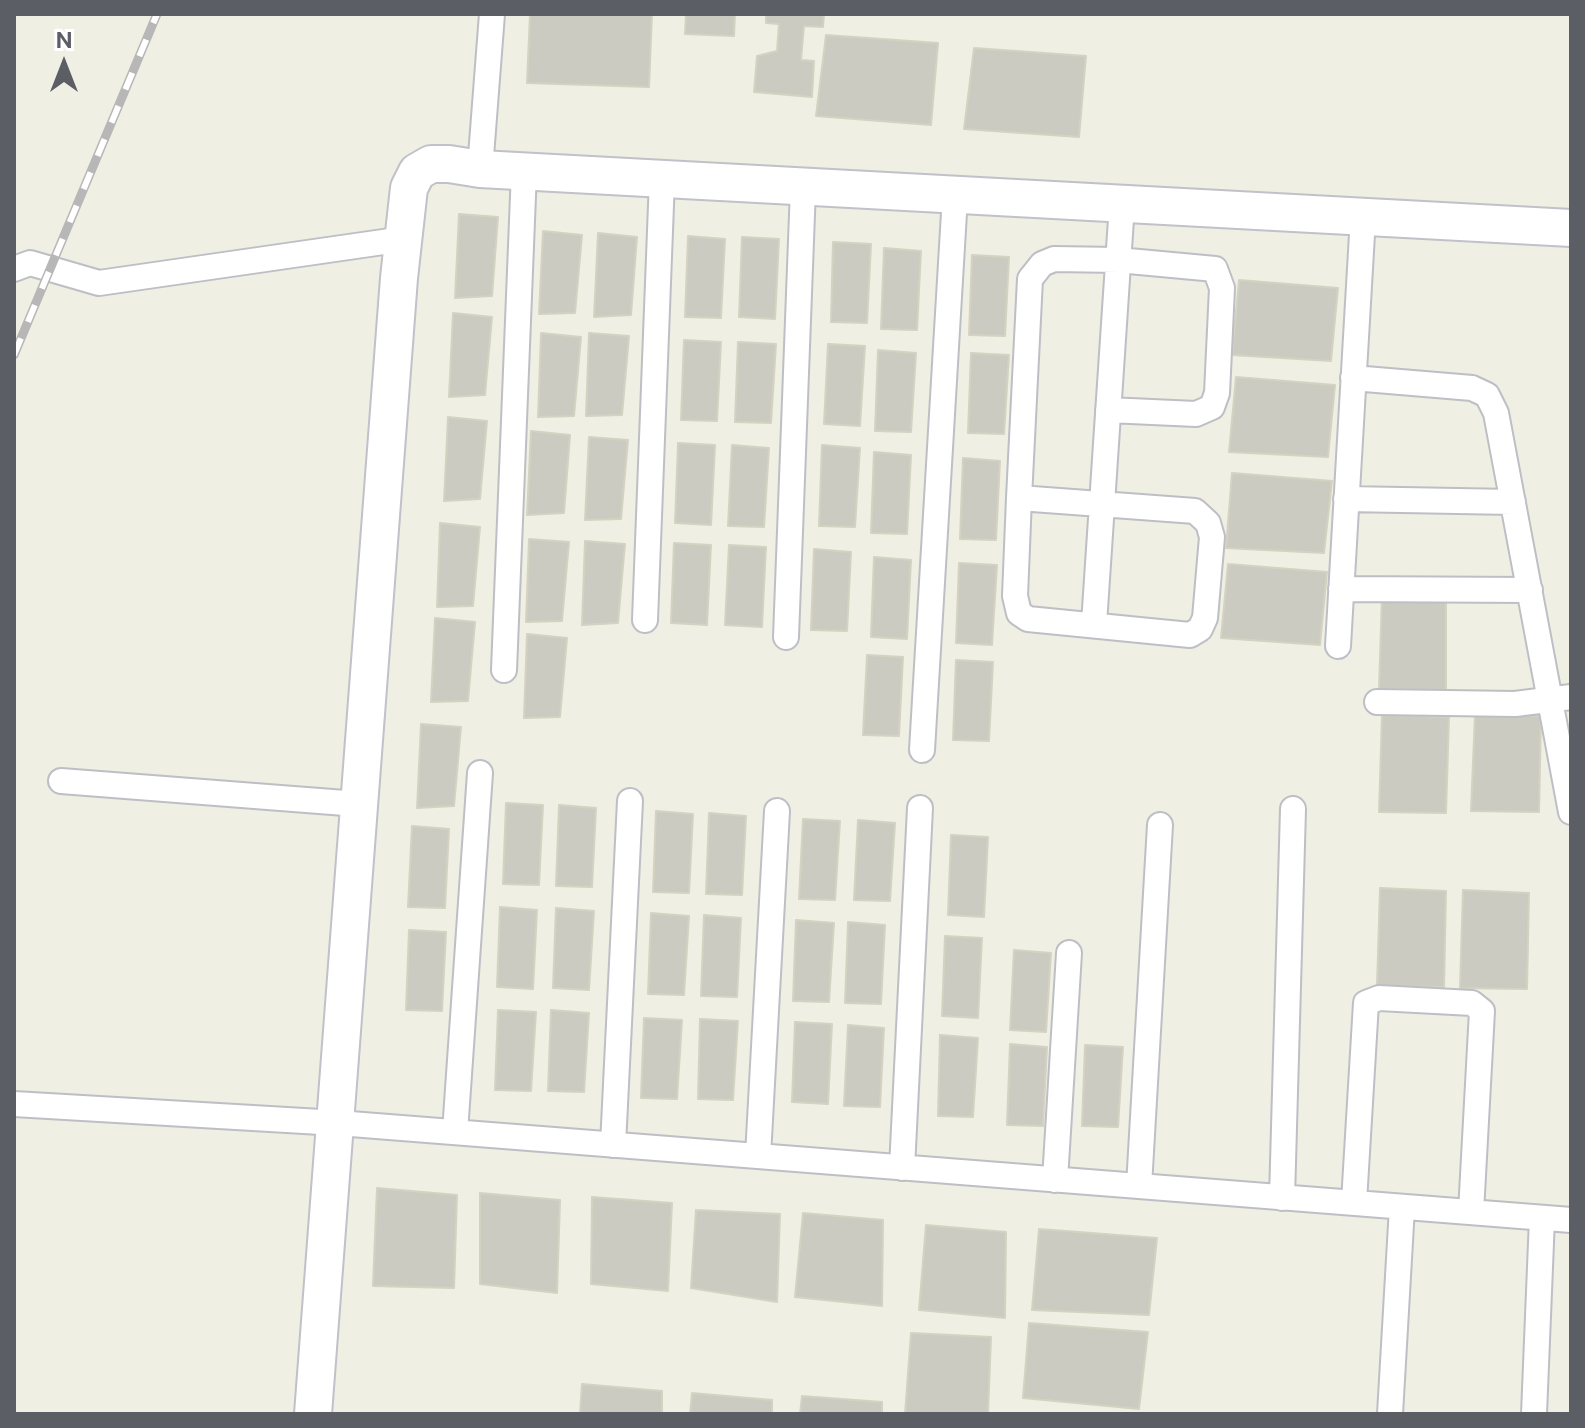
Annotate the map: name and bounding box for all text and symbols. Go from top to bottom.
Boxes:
north arrow [24,24,104,104]
text: N [55,27,73,53]

